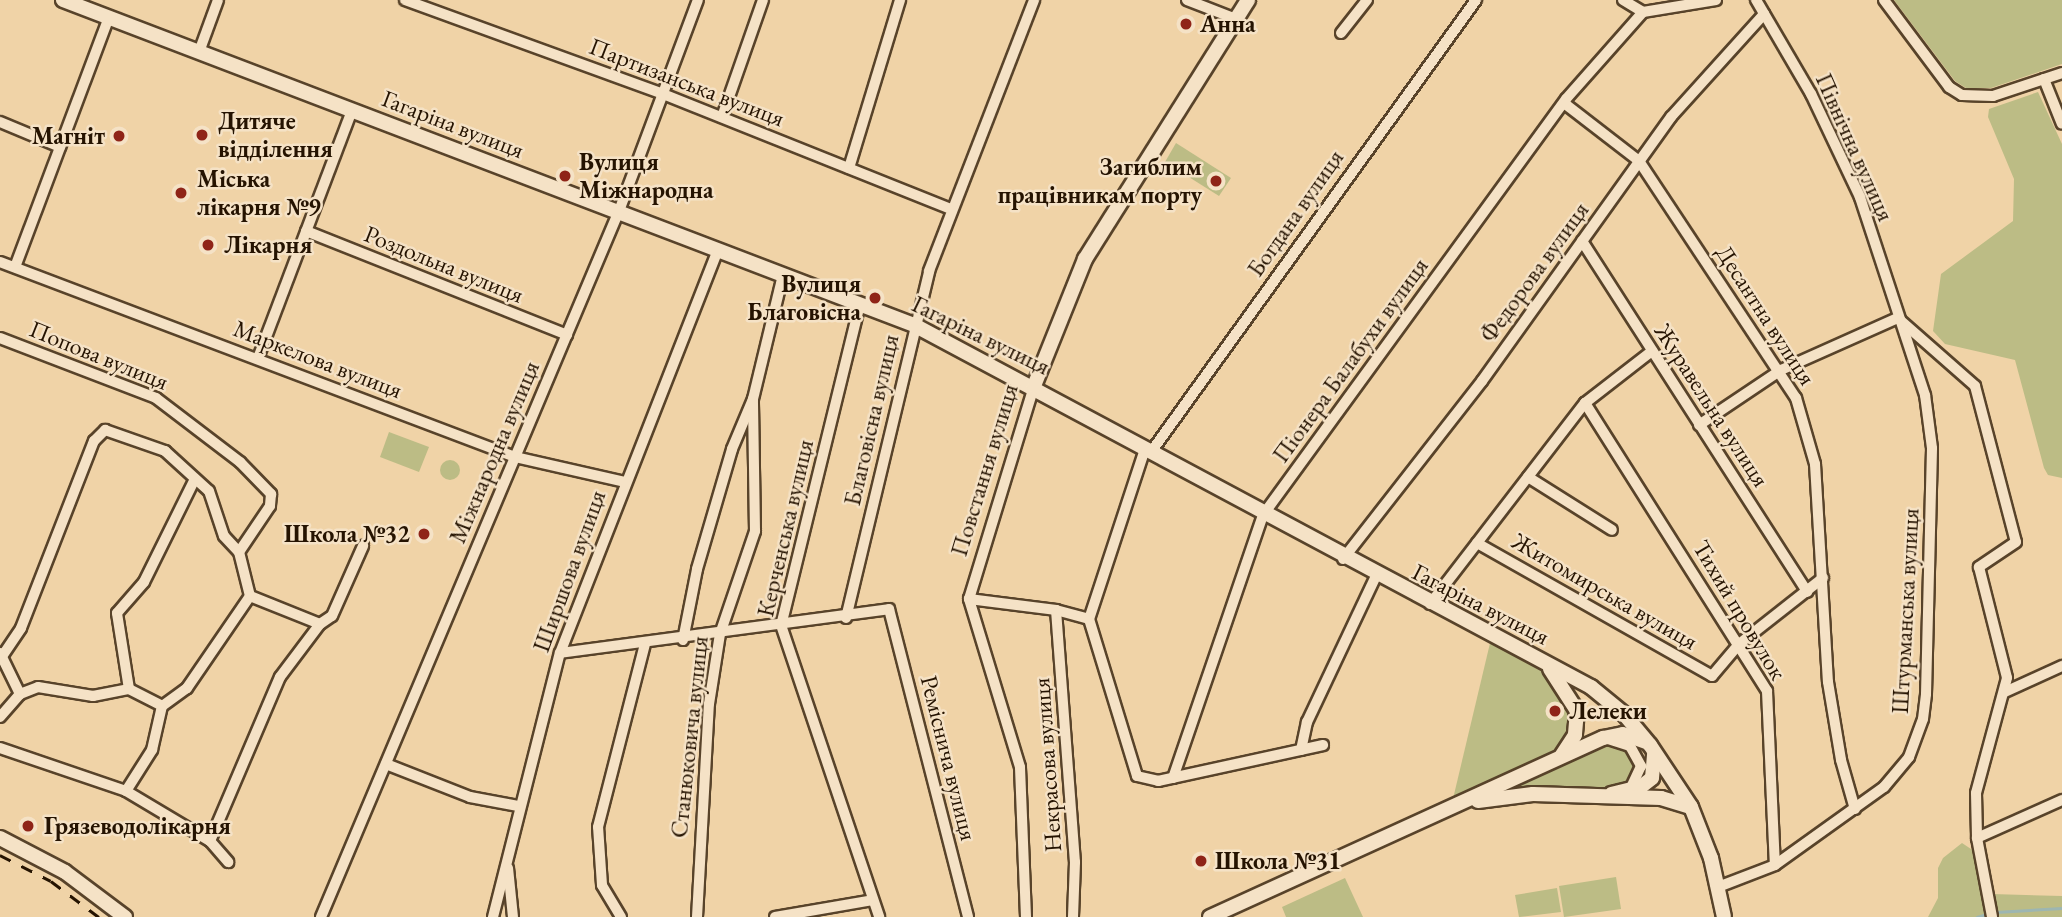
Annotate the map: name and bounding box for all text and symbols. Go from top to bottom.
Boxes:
place label: Анна [1200,10,1256,38]
marker: Анна [1178,16,1194,32]
street label: Партизанська вулиця [585,31,789,133]
street label: Північна вулиця [1810,69,1900,225]
street label: Гагаріна вулиця [378,84,528,164]
place label: Дитяче відділення [218,107,333,163]
place label: Магніт [32,122,105,150]
marker: Дитяче відділення [192,125,212,145]
marker: Магніт [111,128,127,144]
street label: Богдана вулиця [1241,144,1349,282]
place label: Вулиця Міжнародна [579,148,713,204]
place label: Загиблим працівникам порту [998,153,1202,209]
place label: Міська лікарня №9 [197,165,321,221]
marker: Вулиця Міжнародна [557,168,573,184]
marker: Загиблим працівникам порту [1208,173,1224,189]
marker: Міська лікарня №9 [171,183,191,203]
street label: Федорова вулиця [1473,196,1595,348]
street label: Роздольна вулиця [360,219,528,309]
place label: Лікарня [224,231,312,259]
marker: Лікарня [198,235,218,255]
street label: Десантна вулиця [1710,240,1822,390]
street label: Піонера Балабухи вулиця [1266,252,1434,468]
place label: Вулиця Благовісна [748,270,861,326]
street label: Гагаріна вулиця [907,289,1055,381]
marker: Вулиця Благовісна [867,290,883,306]
street label: Попова вулиця [25,314,173,396]
street label: Маркелова вулиця [230,314,406,404]
street label: Журавельна вулиця [1648,318,1776,492]
street label: Благовісна вулиця [837,332,905,508]
street label: Міжнародна вулиця [443,357,545,547]
street label: Повстання вулиця [944,380,1024,560]
street label: Керченська вулиця [751,437,819,619]
street label: Ширшова вулиця [526,486,612,656]
street label: Штурманська вулиця [1885,508,1925,714]
place label: Школа №32 [284,520,410,548]
marker: Школа №32 [416,526,432,542]
street label: Житомирська вулиця [1507,526,1703,656]
street label: Тихий провулок [1687,535,1793,685]
street label: Гагаріна вулиця [1408,557,1554,651]
street label: Станюковича вулиця [664,635,714,839]
street label: Реміснича вулиця [915,673,983,843]
street label: Некрасова вулиця [1027,677,1067,853]
place label: Лелеки [1569,697,1647,725]
marker: Лелеки [1547,703,1563,719]
place label: Грязеводолікарня [44,812,231,840]
marker: Грязеводолікарня [18,816,38,836]
place label: Школа №31 [1215,847,1341,875]
marker: Школа №31 [1193,853,1209,869]

